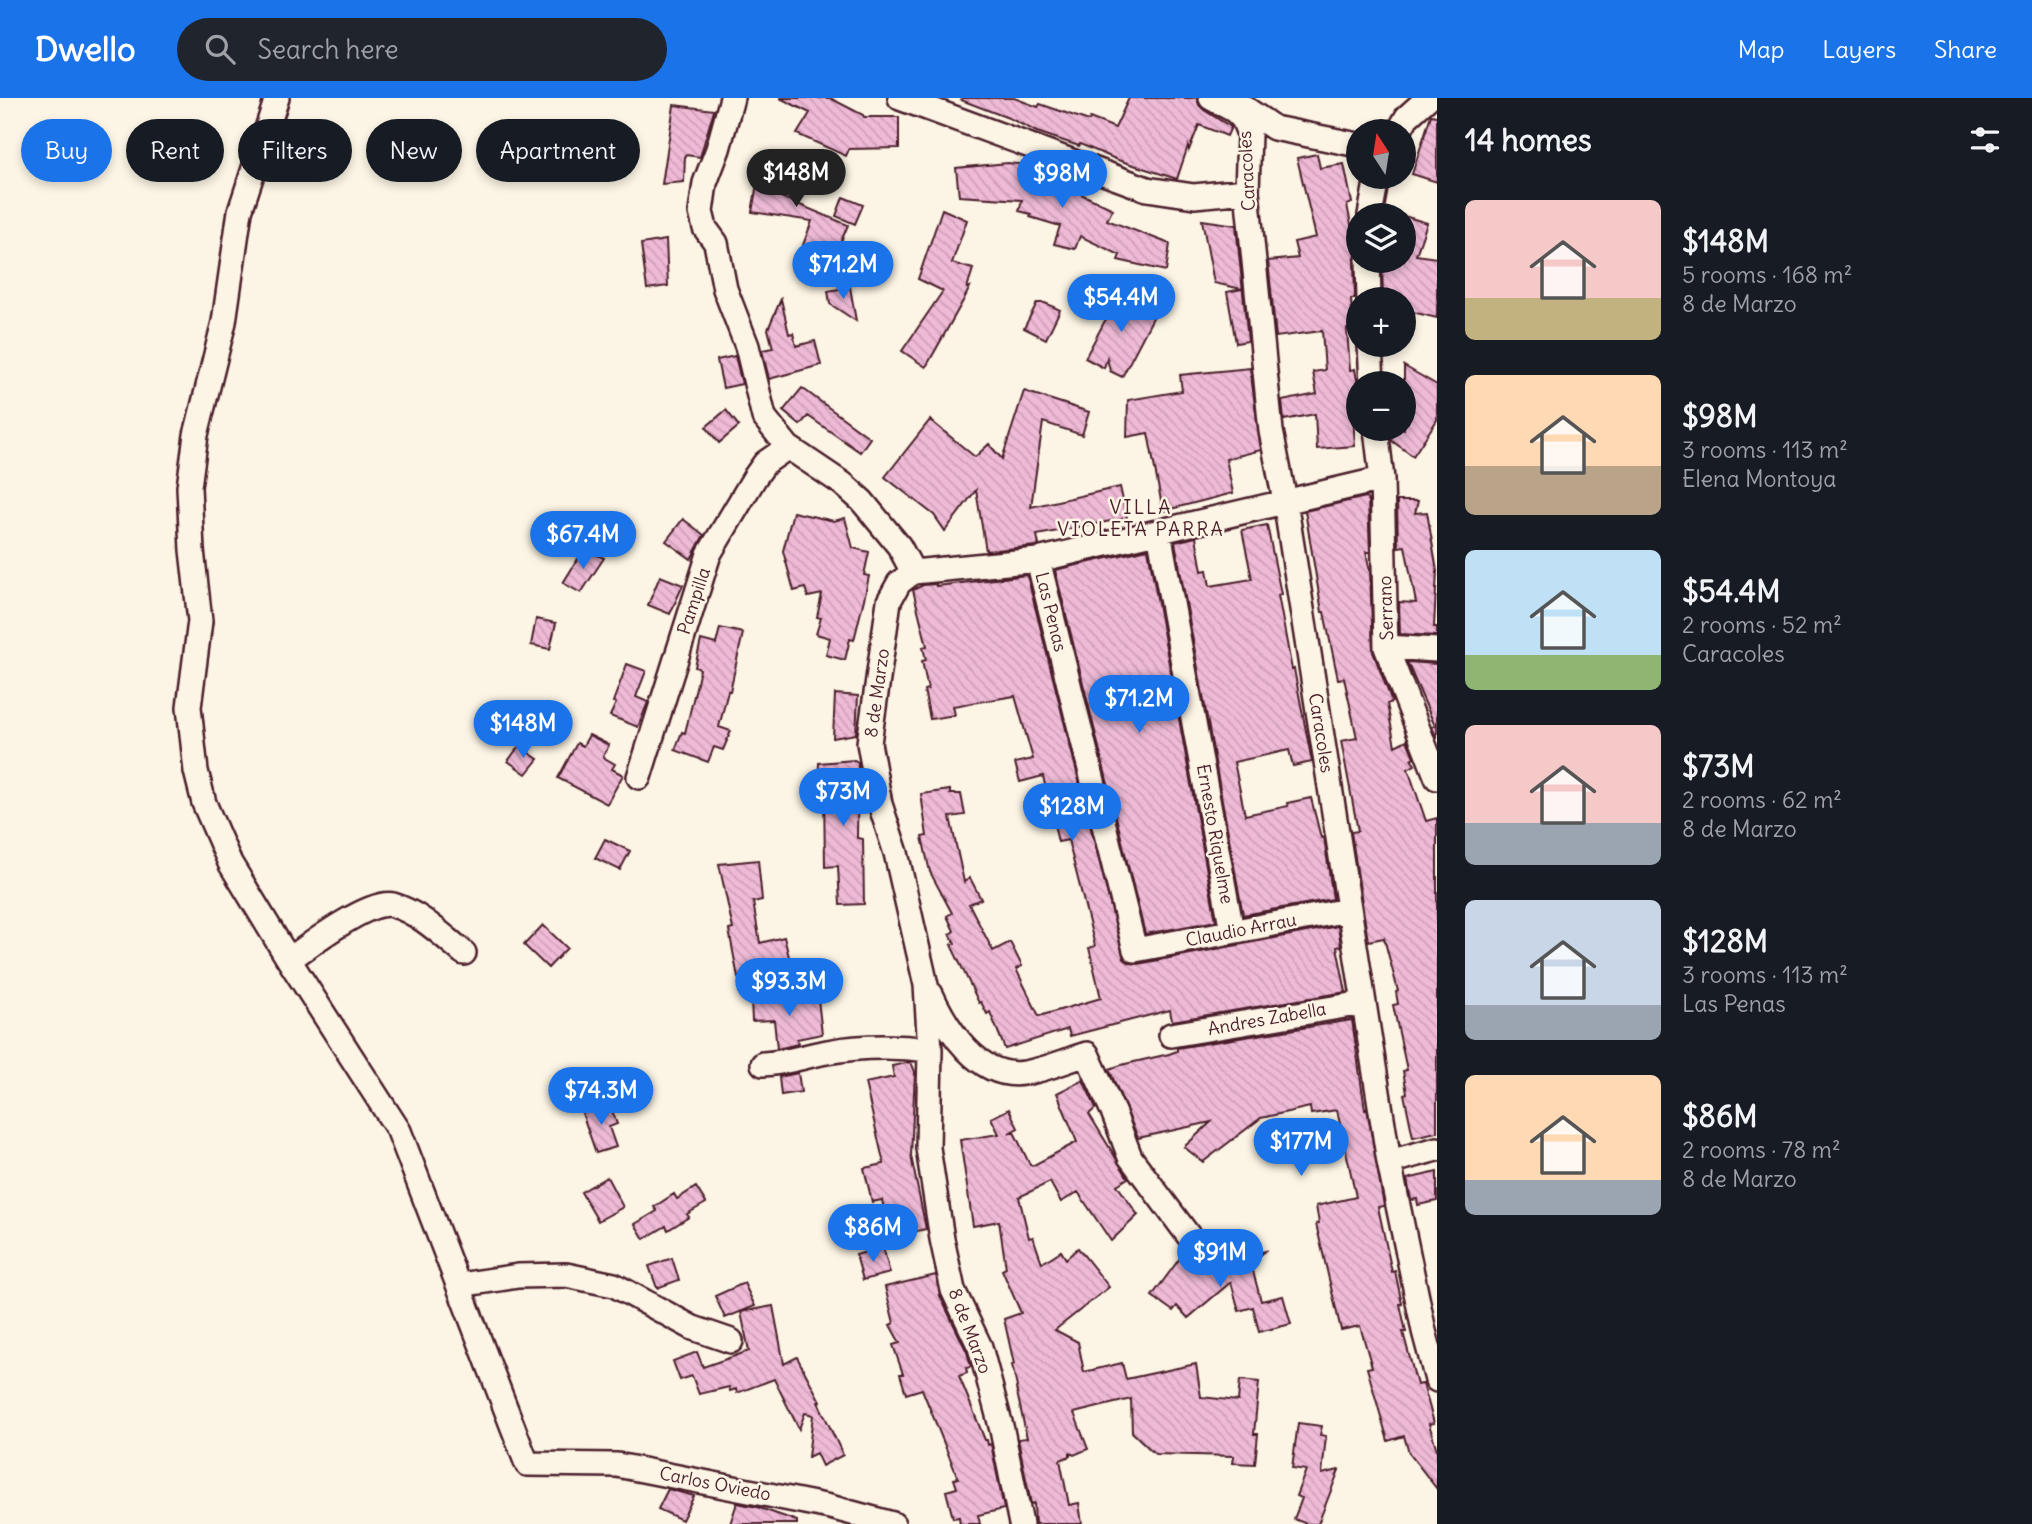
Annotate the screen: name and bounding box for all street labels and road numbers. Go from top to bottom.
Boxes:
street label: Caracoles [1233,130,1260,212]
street label: Pampilla [672,564,715,637]
street label: Las Penas [1031,570,1072,654]
street label: Serrano [1373,575,1398,641]
street label: 8 de Marzo [859,647,894,739]
street label: Caracoles [1304,691,1339,774]
street label: Ernesto Riquelme [1192,762,1239,906]
street label: Claudio Arrau [1184,908,1298,952]
street label: Andres Zabella [1206,997,1328,1040]
street label: 8 de Marzo [944,1285,997,1377]
street label: Carlos Oviedo [657,1461,773,1506]

